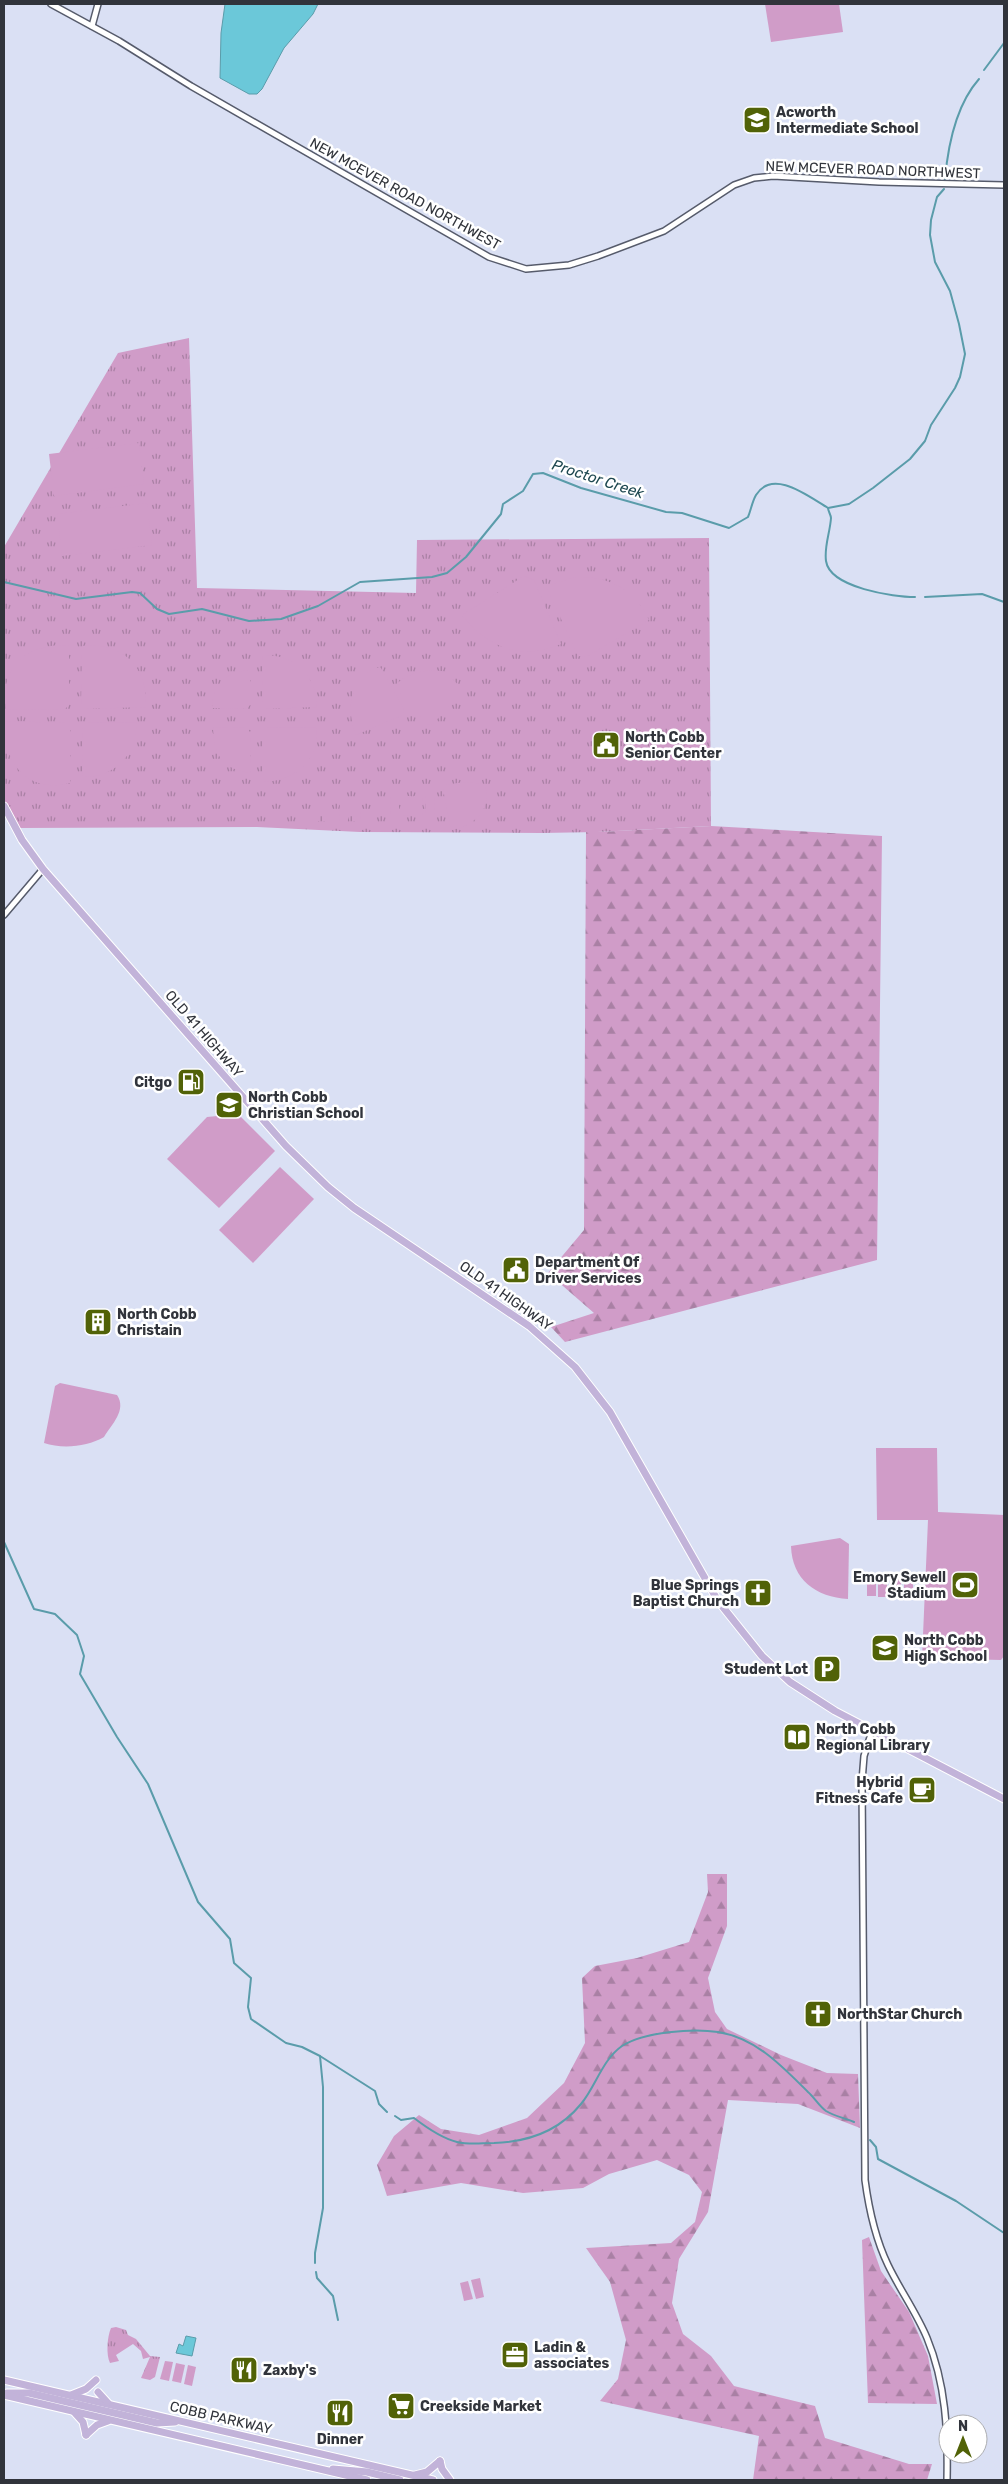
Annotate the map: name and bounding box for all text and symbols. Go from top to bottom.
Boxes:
place label: Acworth Intermediate School [776,104,918,137]
school or university icon: Acworth Intermediate School [742,105,772,135]
street label: NEW MCEVER ROAD NORTHWEST [307,134,503,254]
street label: NEW MCEVER ROAD NORTHWEST [765,158,981,182]
water label: Proctor Creek [550,456,647,502]
place label: North Cobb Senior Center [625,729,722,762]
public building icon: North Cobb Senior Center [591,730,621,760]
street label: OLD 41 HIGHWAY [162,987,246,1081]
fuel station icon: Citgo [176,1067,206,1097]
place label: Citgo [134,1074,172,1091]
place label: North Cobb Christian School [248,1089,364,1122]
school or university icon: North Cobb Christian School [214,1090,244,1120]
place label: Department Of Driver Services [535,1254,642,1287]
public building icon: Department Of Driver Services [501,1255,531,1285]
street label: OLD 41 HIGHWAY [456,1258,556,1334]
place label: North Cobb Christain [117,1306,197,1339]
building icon: North Cobb Christain [83,1307,113,1337]
place label: Emory Sewell Stadium [853,1569,946,1602]
sports icon: Emory Sewell Stadium [950,1570,980,1600]
place label: Blue Springs Baptist Church [633,1577,739,1610]
church icon: Blue Springs Baptist Church [743,1578,773,1608]
place label: North Cobb High School [904,1632,987,1665]
school or university icon: North Cobb High School [870,1633,900,1663]
parking icon: Student Lot [812,1654,842,1684]
place label: Student Lot [724,1661,808,1678]
place label: North Cobb Regional Library [816,1721,931,1754]
library icon: North Cobb Regional Library [782,1722,812,1752]
place label: Hybrid Fitness Cafe [816,1774,903,1807]
cafe icon: Hybrid Fitness Cafe [907,1775,937,1805]
church icon: NorthStar Church [803,1999,833,2029]
place label: NorthStar Church [837,2006,962,2023]
place label: Ladin & associates [534,2339,610,2372]
office icon: Ladin & associates [500,2340,530,2370]
restaurant icon: Zaxby's [229,2355,259,2385]
place label: Zaxby's [263,2362,317,2379]
supermarket icon: Creekside Market [386,2391,416,2421]
street label: COBB PARKWAY [168,2398,274,2438]
restaurant icon: Dinner [325,2398,355,2428]
place label: Creekside Market [420,2398,542,2415]
north arrow [938,2414,988,2464]
text: N [958,2418,968,2435]
place label: Dinner [317,2431,364,2448]

